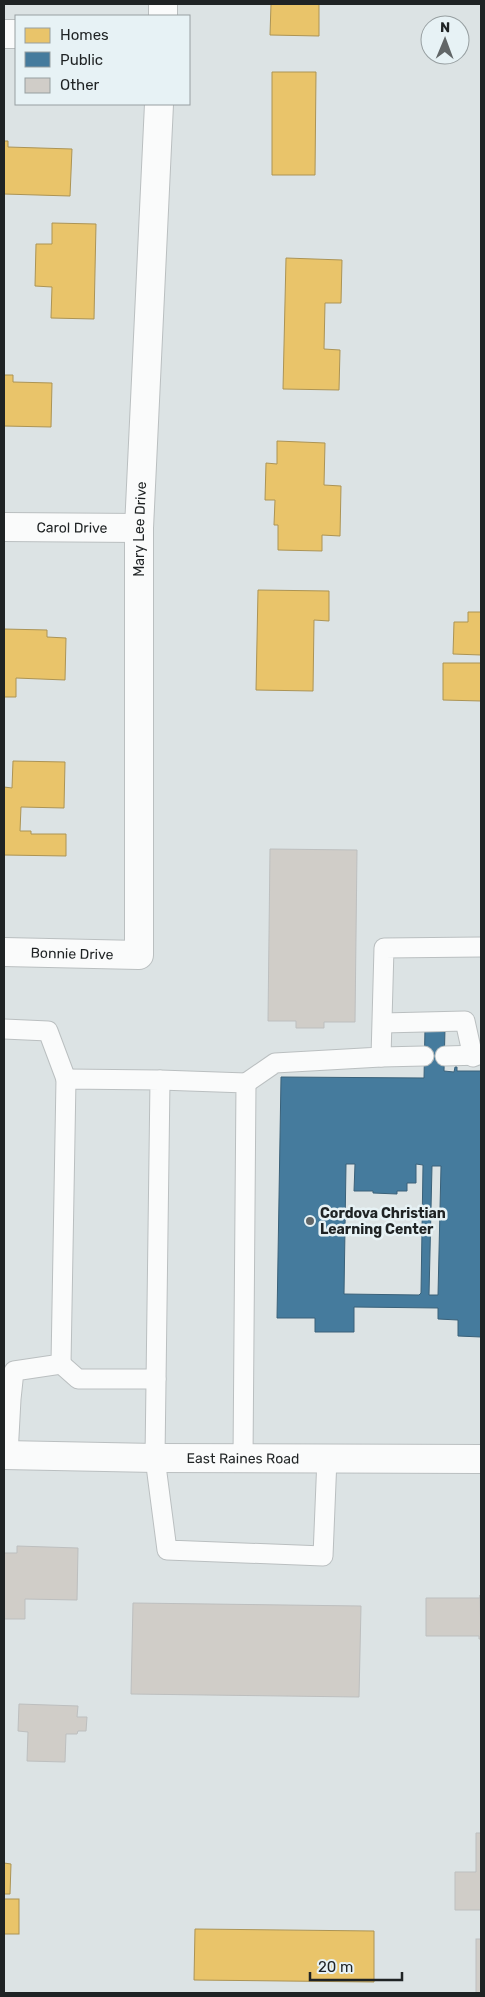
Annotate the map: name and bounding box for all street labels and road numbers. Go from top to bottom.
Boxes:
street label: Mary Lee Drive [131,481,150,577]
street label: Carol Drive [37,519,108,536]
street label: Bonnie Drive [30,944,114,963]
street label: East Raines Road [187,1450,299,1467]

